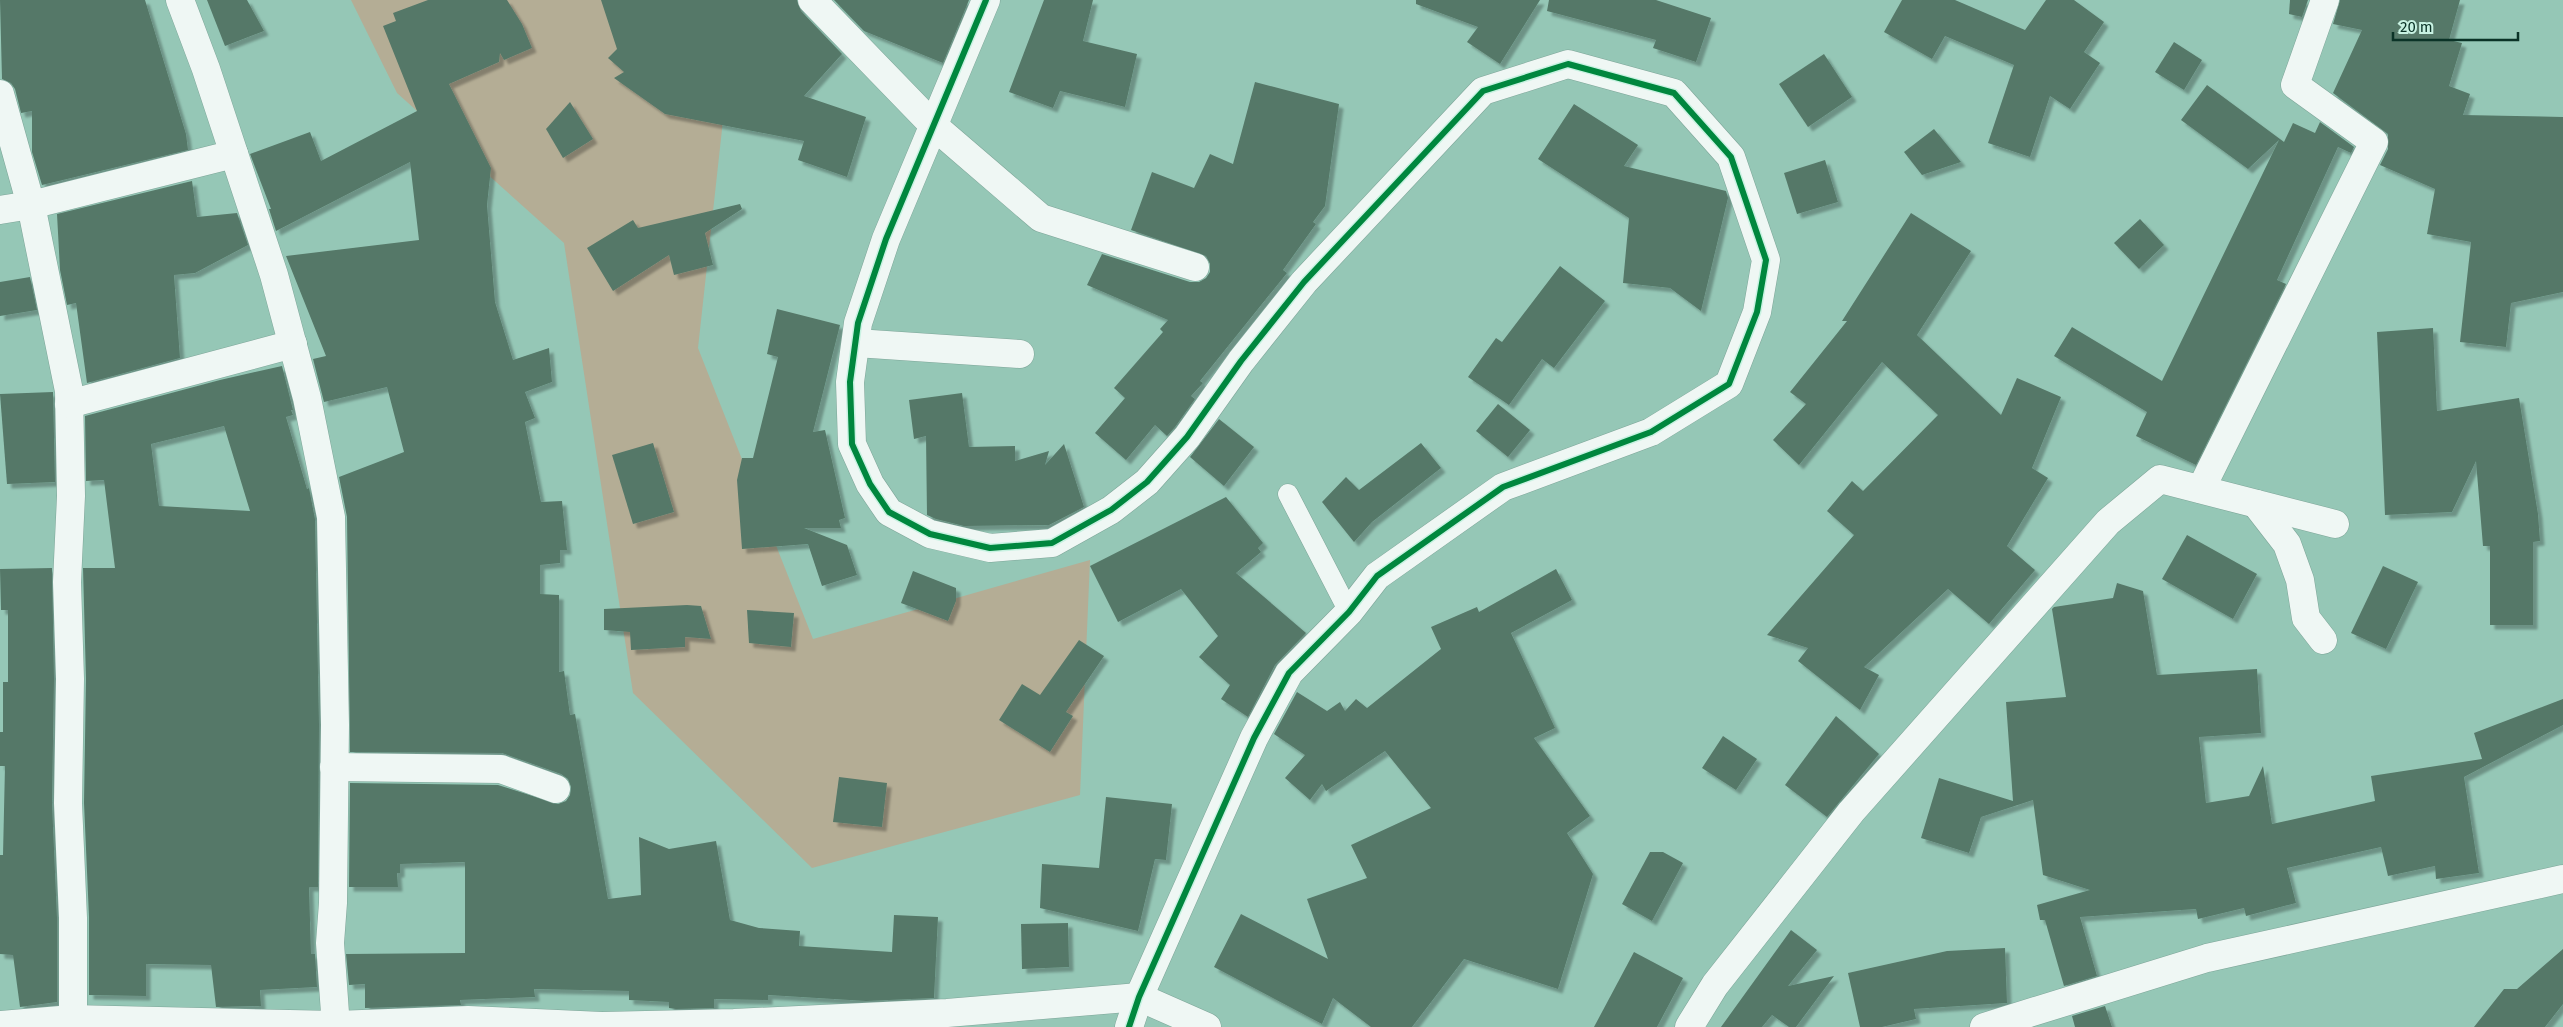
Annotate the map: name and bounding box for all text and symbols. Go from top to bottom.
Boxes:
scale bar [2393,10,2518,42]
text: 20 m [2400,18,2433,36]

